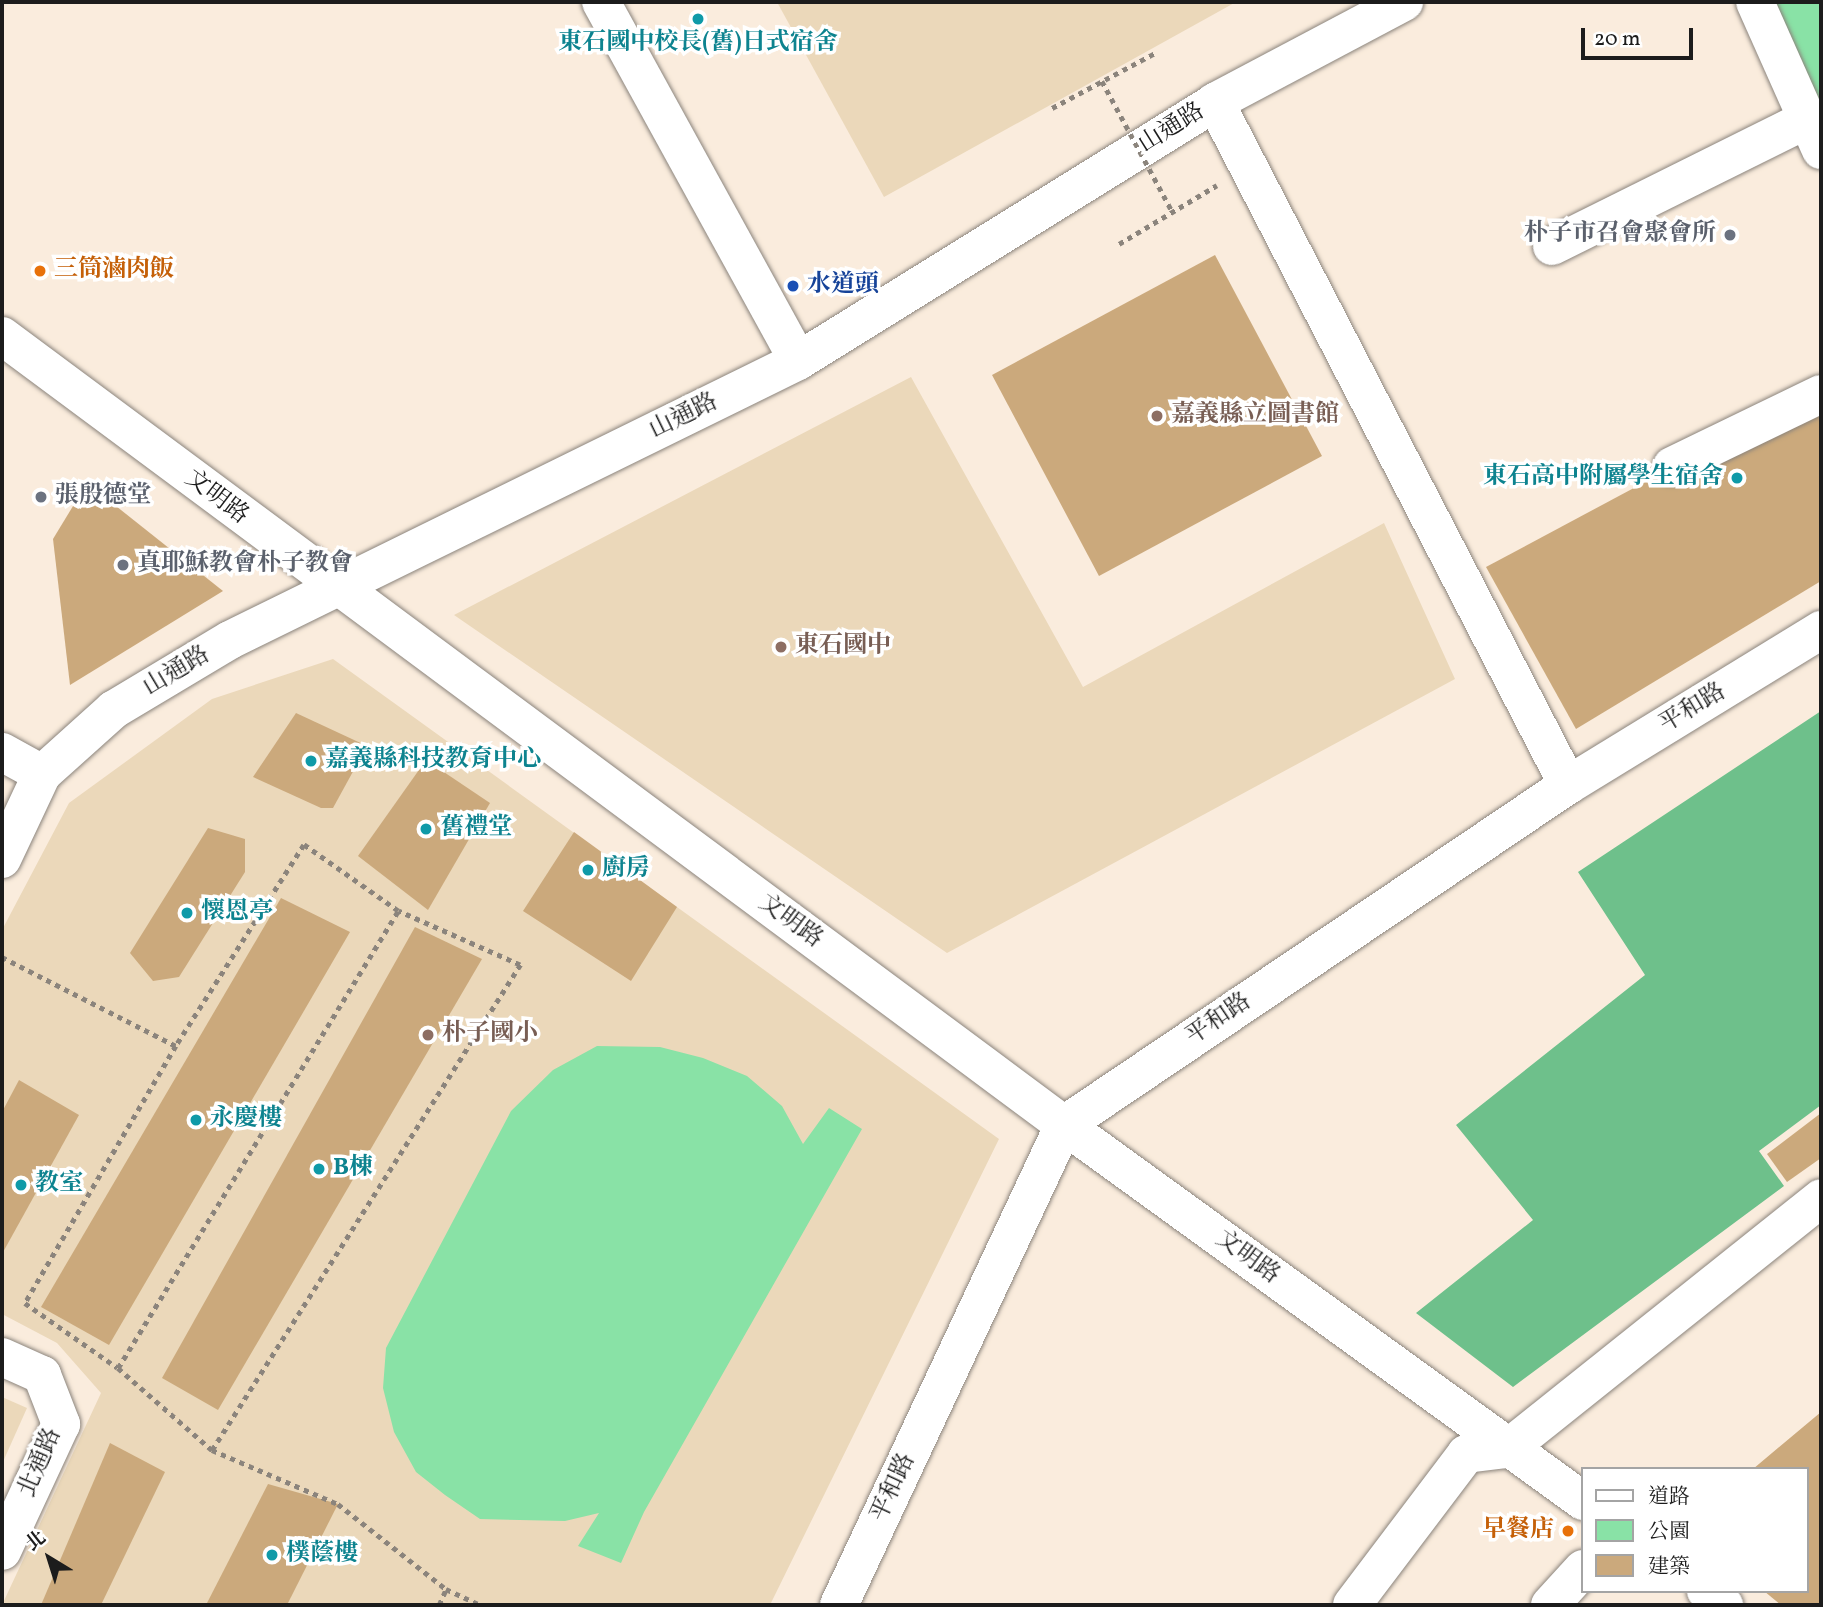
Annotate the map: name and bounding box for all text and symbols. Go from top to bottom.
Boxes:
marker: 東石國中校長(舊)日式宿舍 [690,11,706,27]
scale bar [1585,14,1697,58]
text: 20 m [1594,25,1640,54]
place label: 東石國中校長(舊)日式宿舍 [558,30,838,58]
street label: 山通路 [1134,98,1210,160]
place label: 朴子市召會聚會所 [1524,221,1716,249]
marker: 朴子市召會聚會所 [1722,227,1738,243]
place label: 三筒滷肉飯 [54,257,174,285]
marker: 三筒滷肉飯 [32,263,48,279]
place label: 水道頭 [807,272,879,300]
marker: 水道頭 [785,278,801,294]
street label: 山通路 [645,388,723,446]
place label: 嘉義縣立圖書館 [1171,402,1339,430]
marker: 嘉義縣立圖書館 [1149,408,1165,424]
place label: 東石高中附屬學生宿舍 [1483,464,1723,492]
street label: 文明路 [179,465,253,531]
marker: 東石高中附屬學生宿舍 [1729,470,1745,486]
place label: 張殷德堂 [55,483,151,511]
marker: 張殷德堂 [33,489,49,505]
place label: 真耶穌教會朴子教會 [137,551,353,579]
marker: 真耶穌教會朴子教會 [115,557,131,573]
place label: 東石國中 [795,633,891,661]
marker: 東石國中 [773,639,789,655]
street label: 山通路 [139,641,215,703]
street label: 平和路 [1655,678,1731,740]
place label: 嘉義縣科技教育中心 [325,747,541,775]
marker: 嘉義縣科技教育中心 [303,753,319,769]
place label: 舊禮堂 [440,815,512,843]
marker: 舊禮堂 [418,821,434,837]
place label: 廚房 [602,856,650,884]
marker: 廚房 [580,862,596,878]
street label: 文明路 [752,889,828,955]
place label: 懷恩亭 [201,899,273,927]
marker: 懷恩亭 [179,905,195,921]
street label: 平和路 [1181,988,1257,1052]
place label: 朴子國小 [442,1021,538,1049]
marker: 朴子國小 [420,1027,436,1043]
place label: 永慶樓 [210,1106,282,1134]
marker: 永慶樓 [188,1112,204,1128]
place label: B棟 [333,1155,373,1183]
marker: B棟 [311,1161,327,1177]
place label: 教室 [35,1171,83,1199]
marker: 教室 [13,1177,29,1193]
street label: 文明路 [1209,1225,1285,1291]
street label: 北通路 [14,1424,68,1502]
street label: 平和路 [866,1449,922,1527]
legend [1582,1467,1809,1593]
text: 道路 [1648,1483,1690,1512]
place label: 早餐店 [1482,1517,1554,1545]
text: 公園 [1648,1518,1690,1547]
north arrow [14,1523,84,1593]
marker: 早餐店 [1560,1523,1576,1539]
text: 北 [21,1525,52,1558]
place label: 樸蔭樓 [286,1541,358,1569]
marker: 樸蔭樓 [264,1547,280,1563]
text: 建築 [1648,1553,1690,1582]

